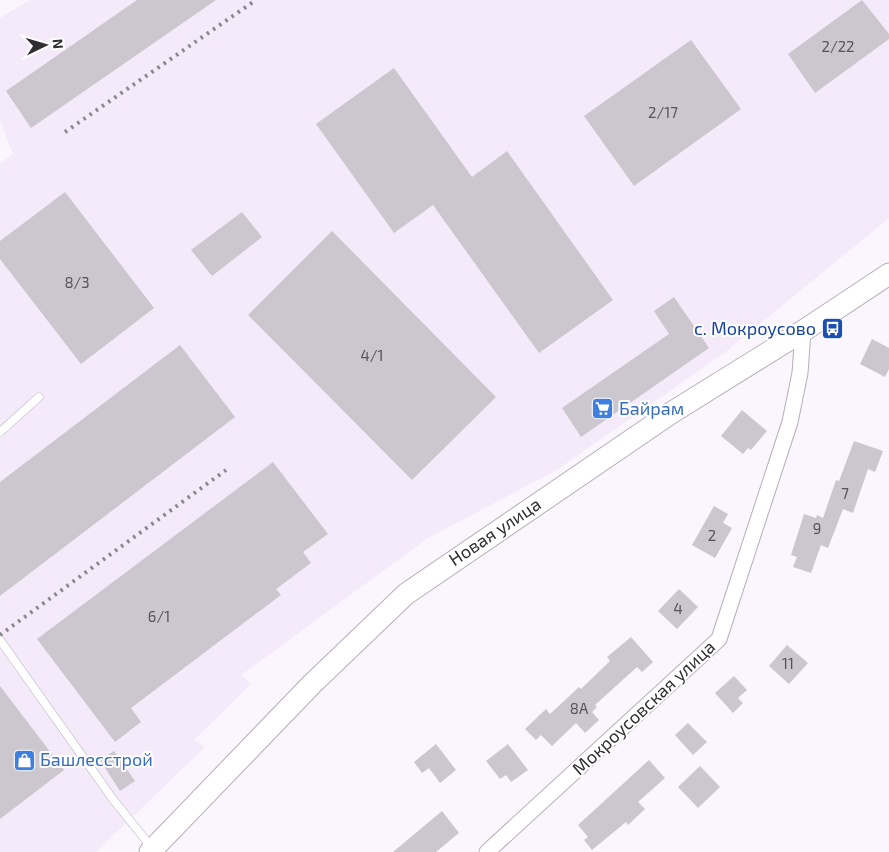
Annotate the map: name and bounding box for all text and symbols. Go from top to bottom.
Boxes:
north arrow [20,20,70,70]
house number: 2/22 [821,37,855,55]
text: N [50,38,67,50]
house number: 2/17 [648,103,678,121]
house number: 8/3 [64,273,90,291]
place label: с. Мокроусово [694,317,816,339]
bus stop icon: с. Мокроусово [820,317,844,341]
house number: 4/1 [361,346,383,364]
supermarket icon: Байрам [591,397,615,421]
place label: Байрам [619,397,684,419]
house number: 7 [841,484,849,502]
street label: Новая улица [444,492,545,570]
house number: 9 [813,519,821,537]
house number: 2 [708,526,716,544]
house number: 4 [673,599,683,617]
house number: 6/1 [148,607,170,625]
street label: Мокроусовская улица [567,635,719,779]
house number: 11 [782,654,794,672]
house number: 8А [570,699,589,717]
shop icon: Башлесстрой [12,748,36,772]
place label: Башлесстрой [40,748,153,770]

